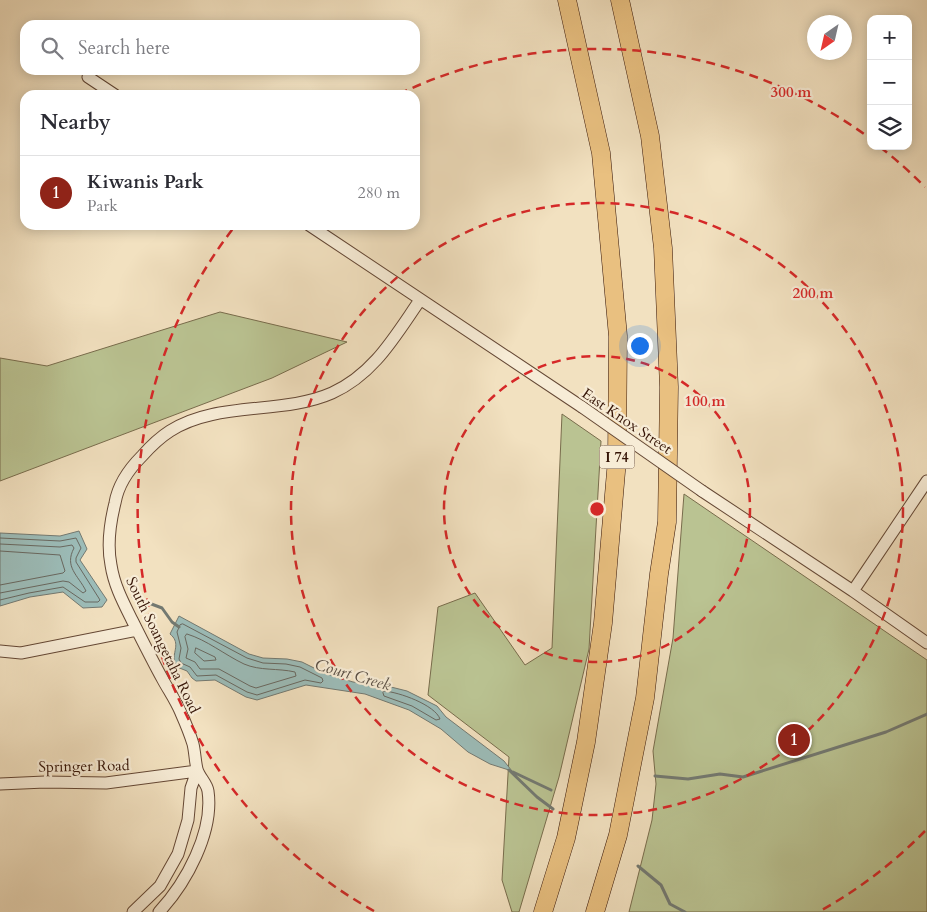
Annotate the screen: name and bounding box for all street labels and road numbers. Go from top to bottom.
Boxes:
street label: East Knox Street [578,383,676,459]
road number: I 74 [600,446,634,468]
street label: South Soangetaha Road [121,573,205,717]
street label: Springer Road [38,755,130,777]

